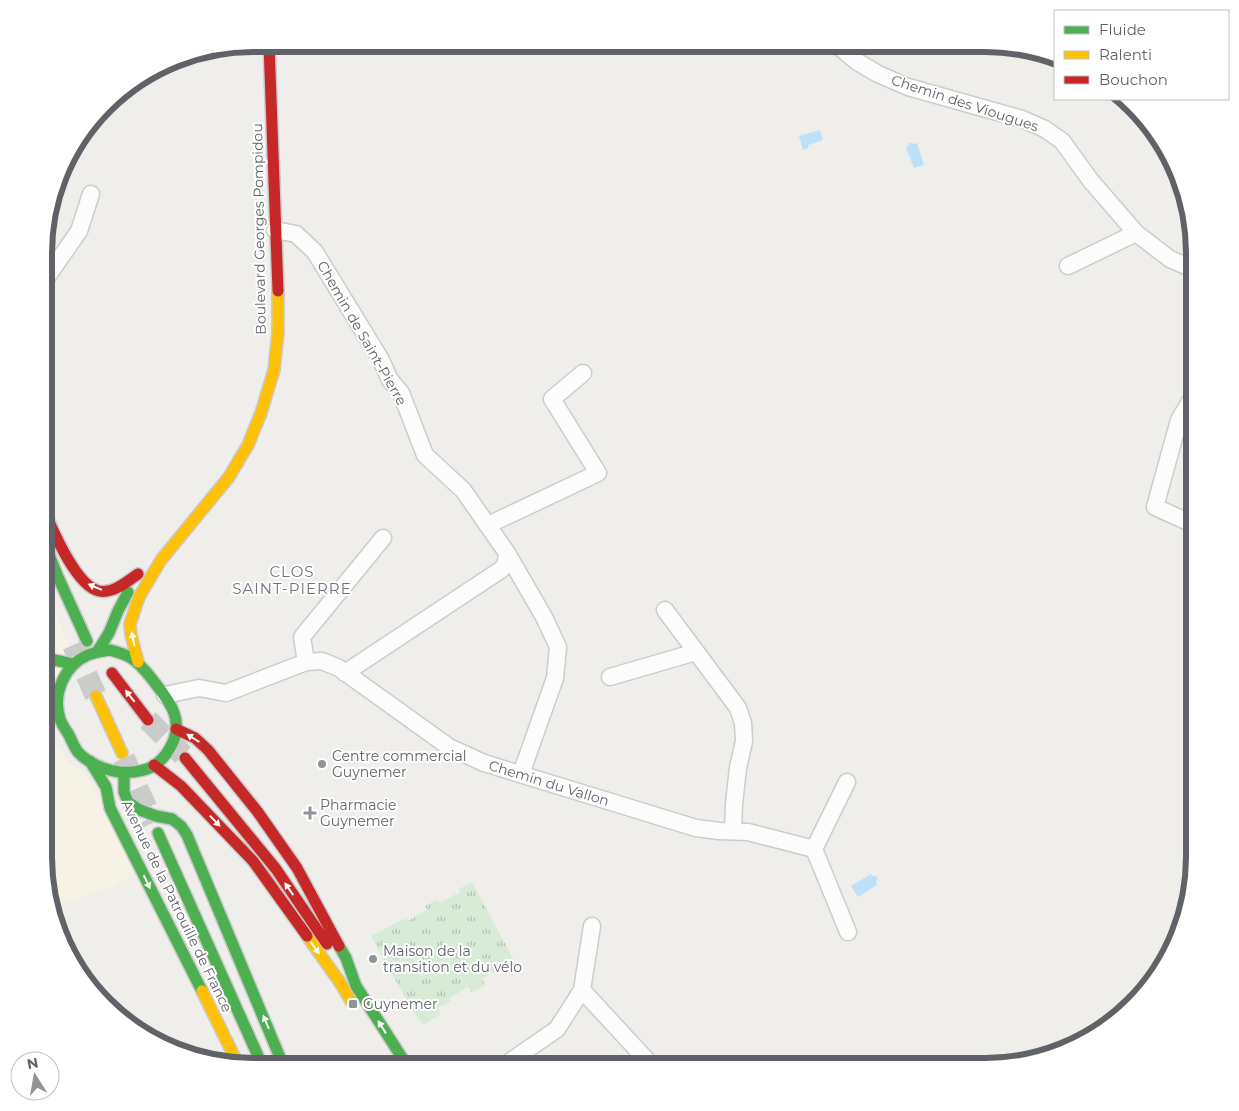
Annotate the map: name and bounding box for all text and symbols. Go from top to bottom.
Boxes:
legend [1054,10,1229,100]
text: Fluide [1099,20,1146,39]
text: Ralenti [1099,45,1152,64]
text: Bouchon [1099,70,1168,89]
street label: Chemin des Viougues [889,71,1041,135]
street label: Boulevard Georges Pompidou [248,123,270,335]
street label: Chemin de Saint-Pierre [313,258,411,408]
district label: CLOS SAINT-PIERRE [232,562,352,598]
one-way arrow [87,583,102,592]
one-way arrow [128,631,136,647]
one-way arrow [125,690,135,703]
one-way arrow [186,734,199,743]
place label: Centre commercial Guynemer [332,747,466,781]
street label: Chemin du Vallon [487,756,611,810]
marker: Centre commercial Guynemer [316,758,328,770]
place label: Pharmacie Guynemer [320,796,396,830]
street label: Avenue de la Patrouille de France [118,797,236,1015]
marker: Pharmacie Guynemer [304,807,316,819]
one-way arrow [209,815,221,827]
one-way arrow [144,875,152,889]
one-way arrow [284,882,294,895]
one-way arrow [310,941,320,955]
place label: Maison de la transition et du vélo [383,942,522,976]
marker: Maison de la transition et du vélo [367,953,379,965]
place label: Guynemer [363,995,438,1013]
marker: Guynemer [347,998,359,1010]
one-way arrow [261,1015,269,1029]
one-way arrow [378,1020,387,1033]
north arrow [10,1051,60,1101]
text: N [25,1053,40,1073]

